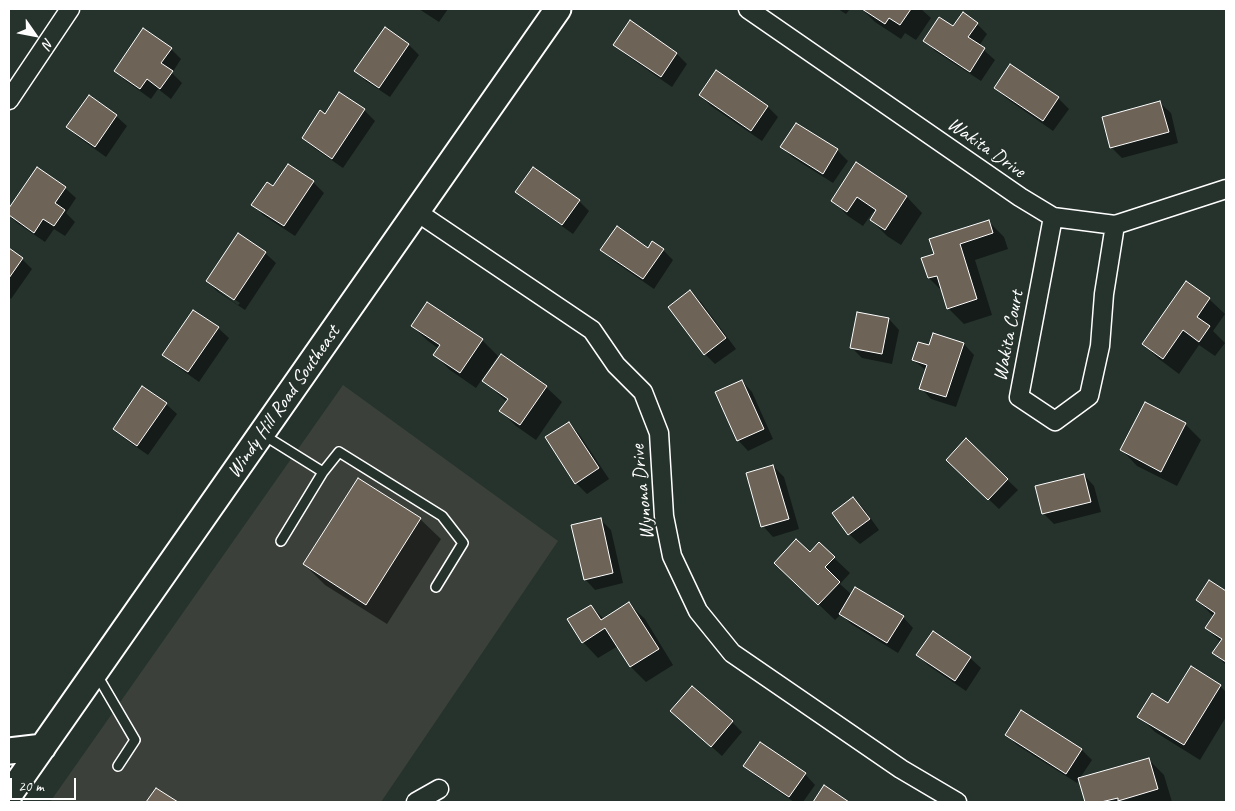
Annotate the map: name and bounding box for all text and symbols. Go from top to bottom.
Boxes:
north arrow [10,10,60,60]
text: N [39,35,57,52]
street label: Wakita Drive [942,112,1030,184]
street label: Wakita Court [988,289,1030,383]
street label: Windy Hill Road Southeast [222,321,346,483]
street label: Wynona Drive [626,443,660,541]
scale bar [12,768,79,800]
text: 20 m [18,777,44,796]

